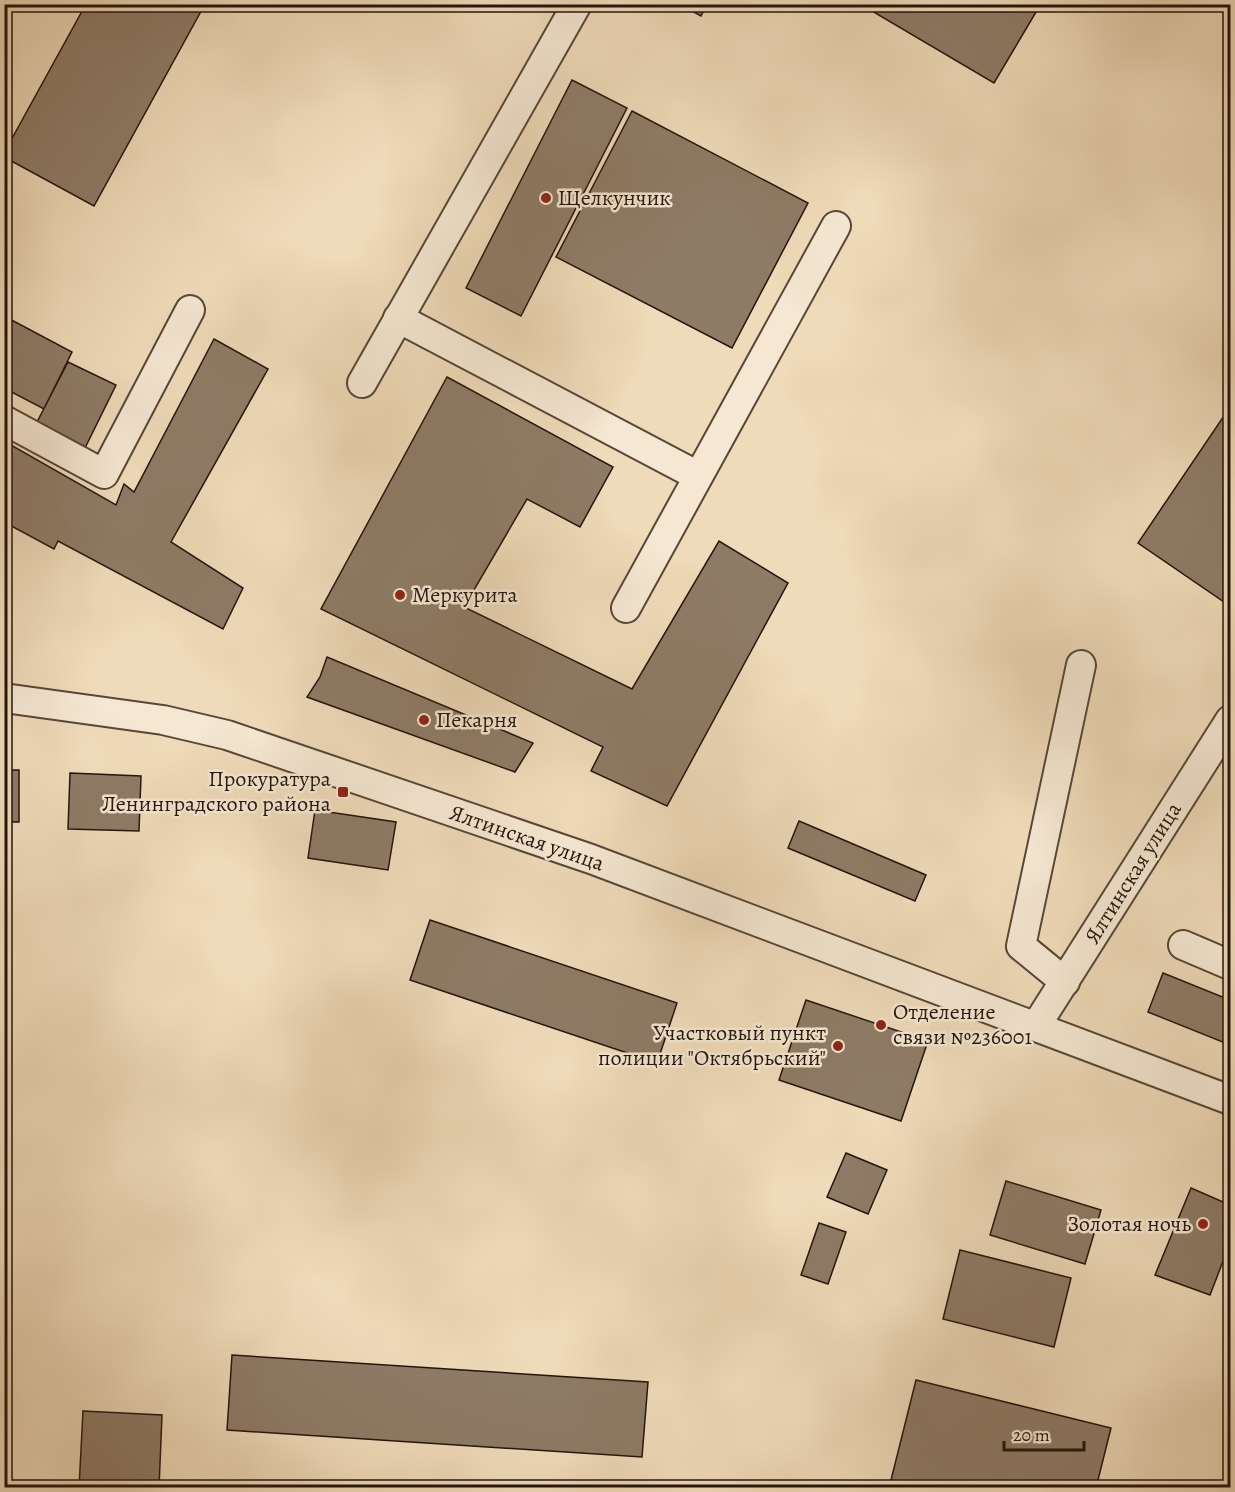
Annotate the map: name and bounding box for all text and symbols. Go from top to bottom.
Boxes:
place label: Щелкунчик [558,183,671,213]
marker: Щелкунчик [539,191,553,205]
place label: Меркурита [412,580,518,610]
marker: Меркурита [393,588,407,602]
place label: Пекарня [436,705,517,735]
marker: Пекарня [417,713,431,727]
place label: Прокуратура Ленинградского района [102,764,332,819]
marker: Прокуратура Ленинградского района [336,785,350,799]
street label: Ялтинская улица [1077,796,1189,950]
street label: Ялтинская улица [446,797,609,879]
place label: Отделение связи №236001 [893,997,1032,1052]
place label: Участковый пункт полиции "Октябрьский" [598,1018,826,1073]
marker: Отделение связи №236001 [874,1018,888,1032]
marker: Участковый пункт полиции "Октябрьский" [831,1039,845,1053]
place label: Золотая ночь [1067,1209,1191,1239]
marker: Золотая ночь [1196,1217,1210,1231]
scale bar [1004,1414,1084,1452]
text: 20 m [1013,1423,1050,1447]

